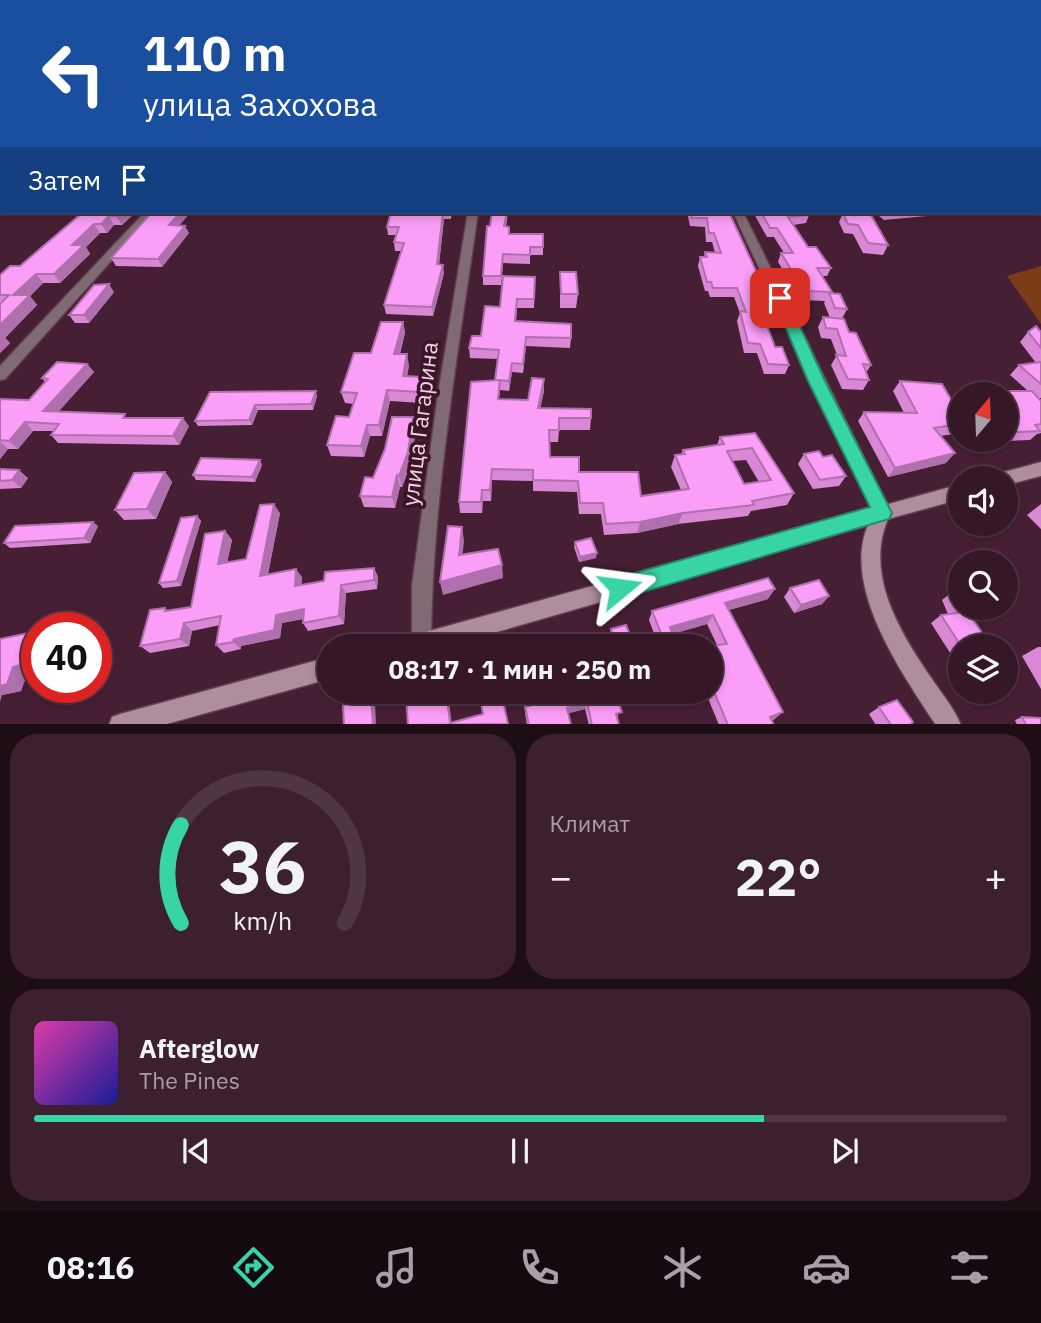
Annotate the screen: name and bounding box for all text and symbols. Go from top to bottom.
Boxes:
text: 110 m [143,21,287,84]
icon: left [28,28,119,119]
text: улица Захохова [143,83,377,125]
icon: arrive [115,161,153,199]
text: Затем [28,163,101,197]
pin [750,268,810,328]
icon: arrive [761,279,799,317]
street label: улица Гагарина [394,340,444,508]
north arrow [948,382,1018,452]
map controls [948,382,1018,704]
button: sound [948,466,1018,536]
button: search [948,550,1018,620]
position arrow [583,551,657,625]
speed limit sign: 40 [21,612,112,703]
button: layers [948,634,1018,704]
text: 08:17 · 1 мин · 250 m [389,652,651,686]
text: Климат [550,808,630,838]
text: 36 [219,818,306,913]
text: 22° [735,843,822,910]
text: − [550,852,572,901]
text: + [984,852,1007,901]
text: km/h [233,903,292,936]
text: Afterglow [139,1031,259,1065]
text: The Pines [139,1065,240,1095]
icon: previous [177,1132,215,1170]
icon: pause [501,1132,539,1170]
icon: next [826,1132,864,1170]
icon: directions [229,1243,278,1292]
icon: music [372,1243,421,1292]
icon: phone [515,1243,564,1292]
icon: climate [658,1243,707,1292]
icon: car [802,1243,851,1292]
icon: filters [945,1243,994,1292]
text: 08:16 [47,1246,134,1288]

